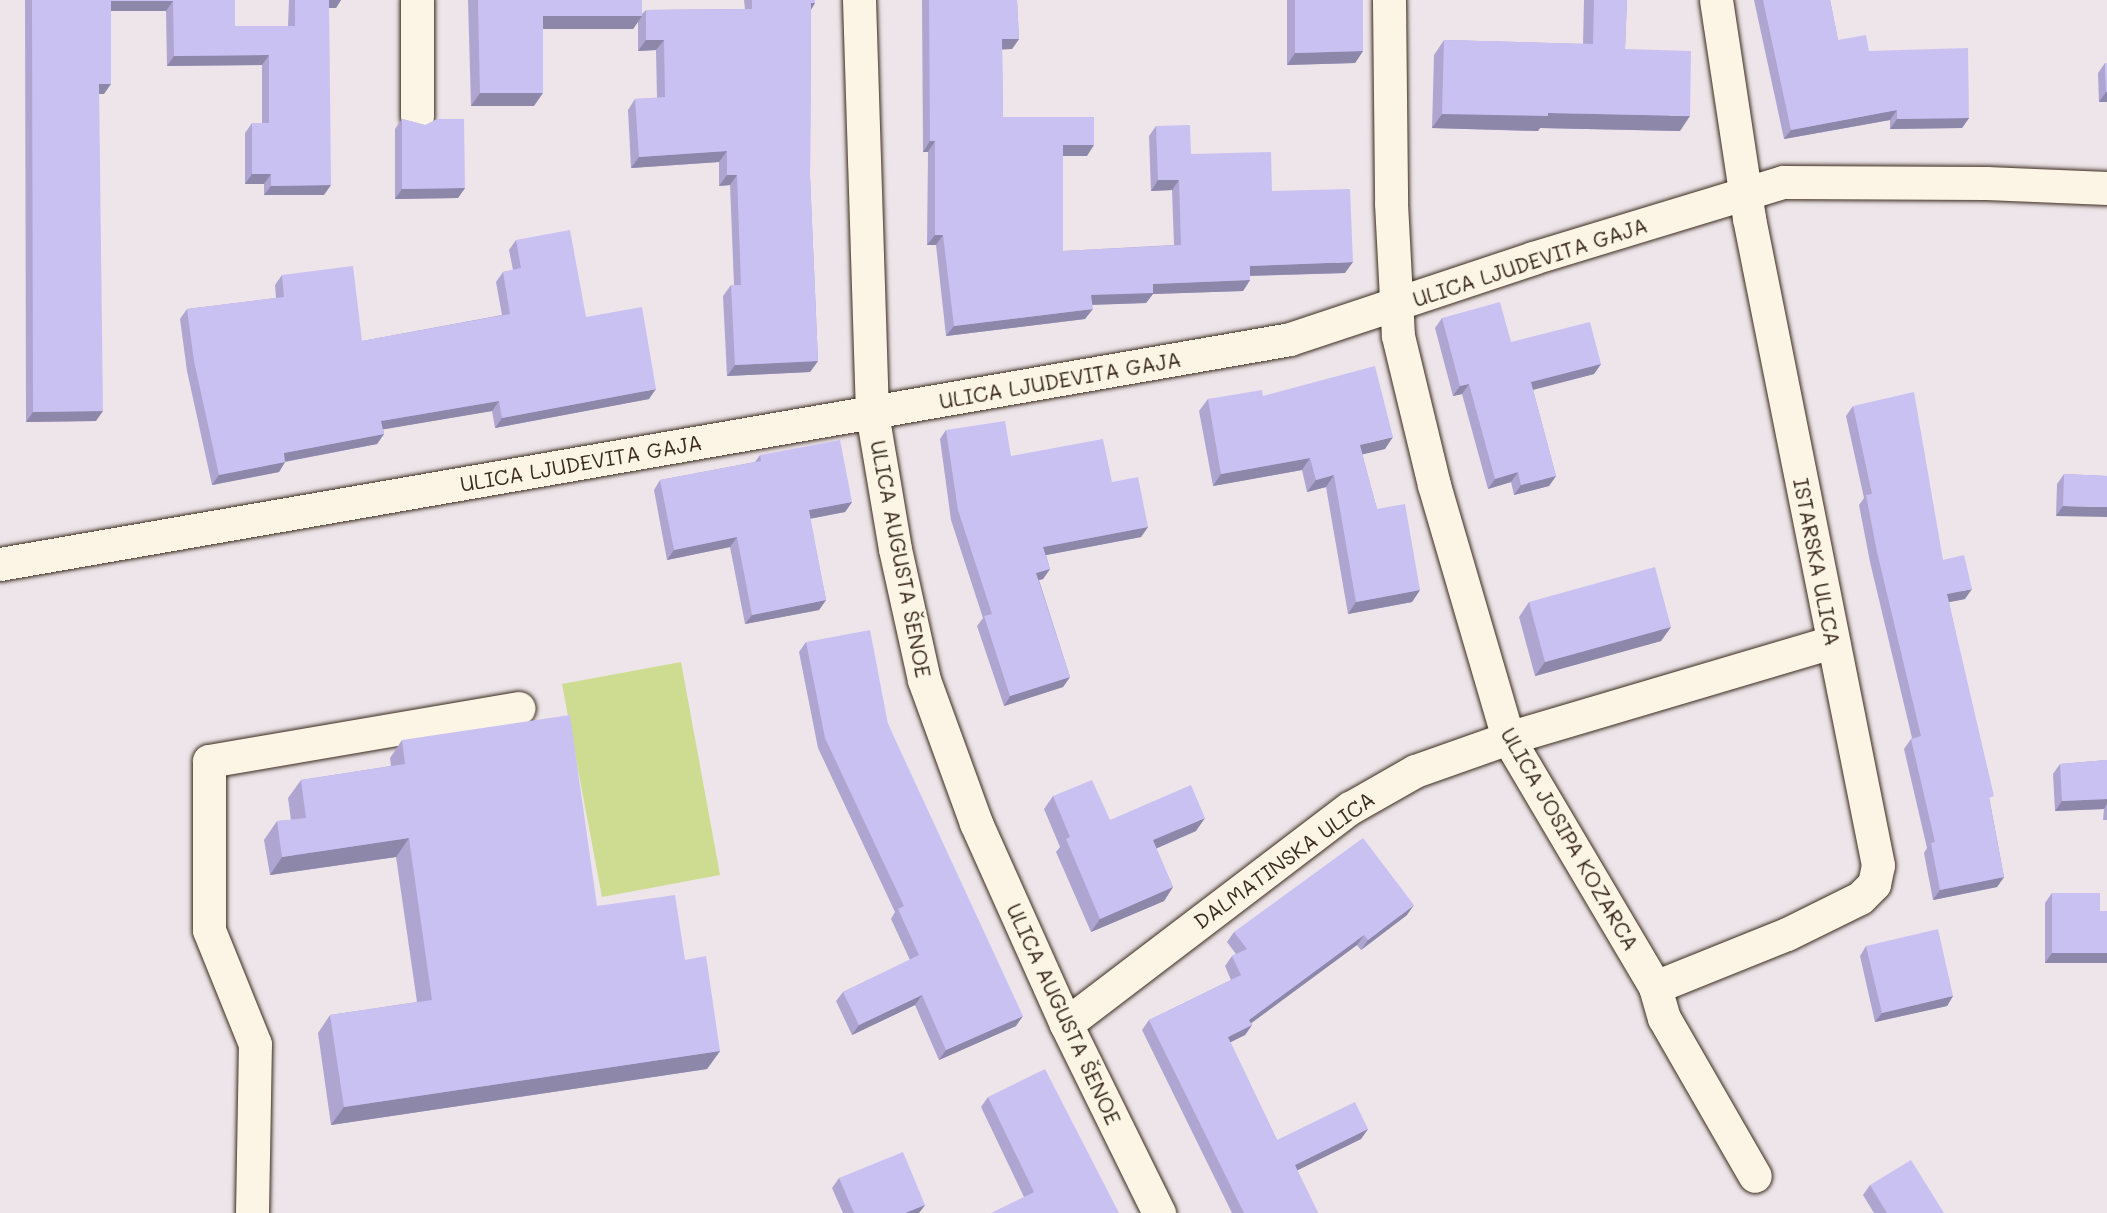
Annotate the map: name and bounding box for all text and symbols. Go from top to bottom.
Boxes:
street label: ULICA LJUDEVITA GAJA [1409,212,1651,312]
street label: ULICA LJUDEVITA GAJA [937,346,1183,414]
street label: ULICA LJUDEVITA GAJA [458,429,704,497]
street label: ULICA AUGUSTA ŠENOE [866,438,936,680]
street label: ISTARSKA ULICA [1788,476,1846,648]
street label: ULICA JOSIPA KOZARCA [1496,723,1644,955]
street label: DALMATINSKA ULICA [1189,786,1379,934]
street label: ULICA AUGUSTA ŠENOE [1002,899,1126,1129]

